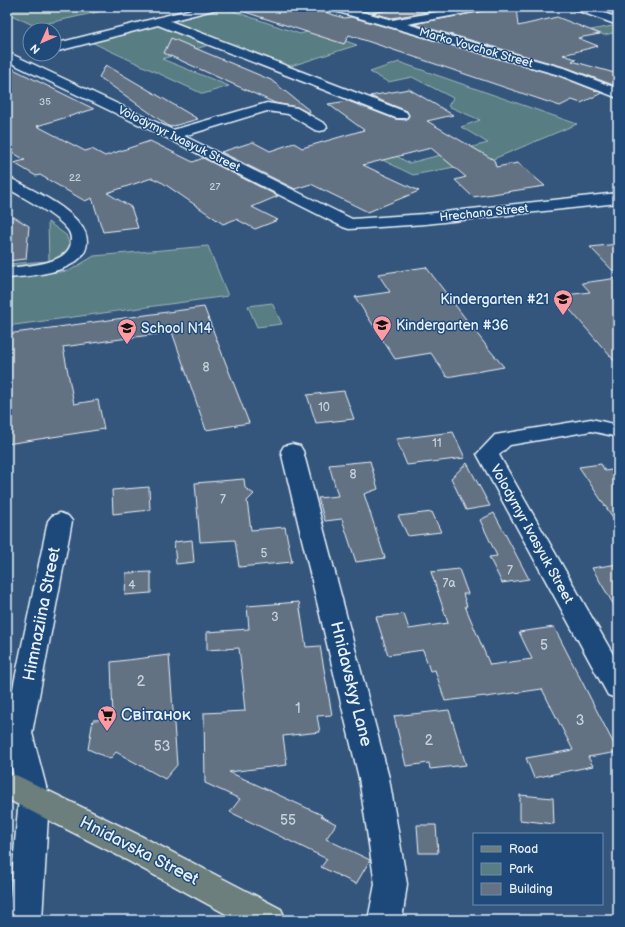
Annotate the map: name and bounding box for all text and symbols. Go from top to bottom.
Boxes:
north arrow [22,22,62,62]
street label: Marko Vovchok Street [418,25,535,71]
text: N [28,41,43,56]
house number: 35 [39,96,51,108]
street label: Volodymyr Ivasyuk Street [115,103,243,175]
house number: 22 [69,172,81,184]
house number: 27 [210,181,220,193]
street label: Hrechana Street [439,201,530,225]
school or university icon: Kindergarten #21 [552,288,574,316]
place label: Kindergarten #21 [440,291,549,308]
school or university icon: Kindergarten #36 [371,314,393,342]
school or university icon: School N14 [116,317,138,345]
place label: Kindergarten #36 [396,317,509,334]
place label: School N14 [141,320,212,337]
house number: 8 [203,360,210,375]
house number: 10 [318,400,330,415]
house number: 11 [432,436,442,451]
street label: Volodymyr Ivasyuk Street [487,461,578,607]
house number: 8 [350,467,357,482]
house number: 7 [220,492,226,507]
street label: Himnaziina Street [19,545,65,683]
house number: 5 [261,546,268,561]
house number: 7 [507,563,513,578]
house number: 7а [443,576,455,591]
house number: 4 [128,578,136,593]
house number: 3 [271,610,279,625]
street label: Hnidavskyy Lane [326,619,376,749]
house number: 5 [540,637,548,654]
house number: 2 [137,673,146,690]
house number: 1 [295,700,301,717]
supermarket icon: Світанок [96,704,118,732]
place label: Світанок [121,705,191,725]
house number: 3 [576,712,584,729]
house number: 2 [425,732,434,749]
house number: 53 [154,738,170,755]
street label: Hnidavska Street [76,812,202,890]
house number: 55 [280,812,296,829]
legend [473,833,603,905]
text: Road [509,842,538,857]
text: Park [509,862,533,877]
text: Building [509,882,553,897]

